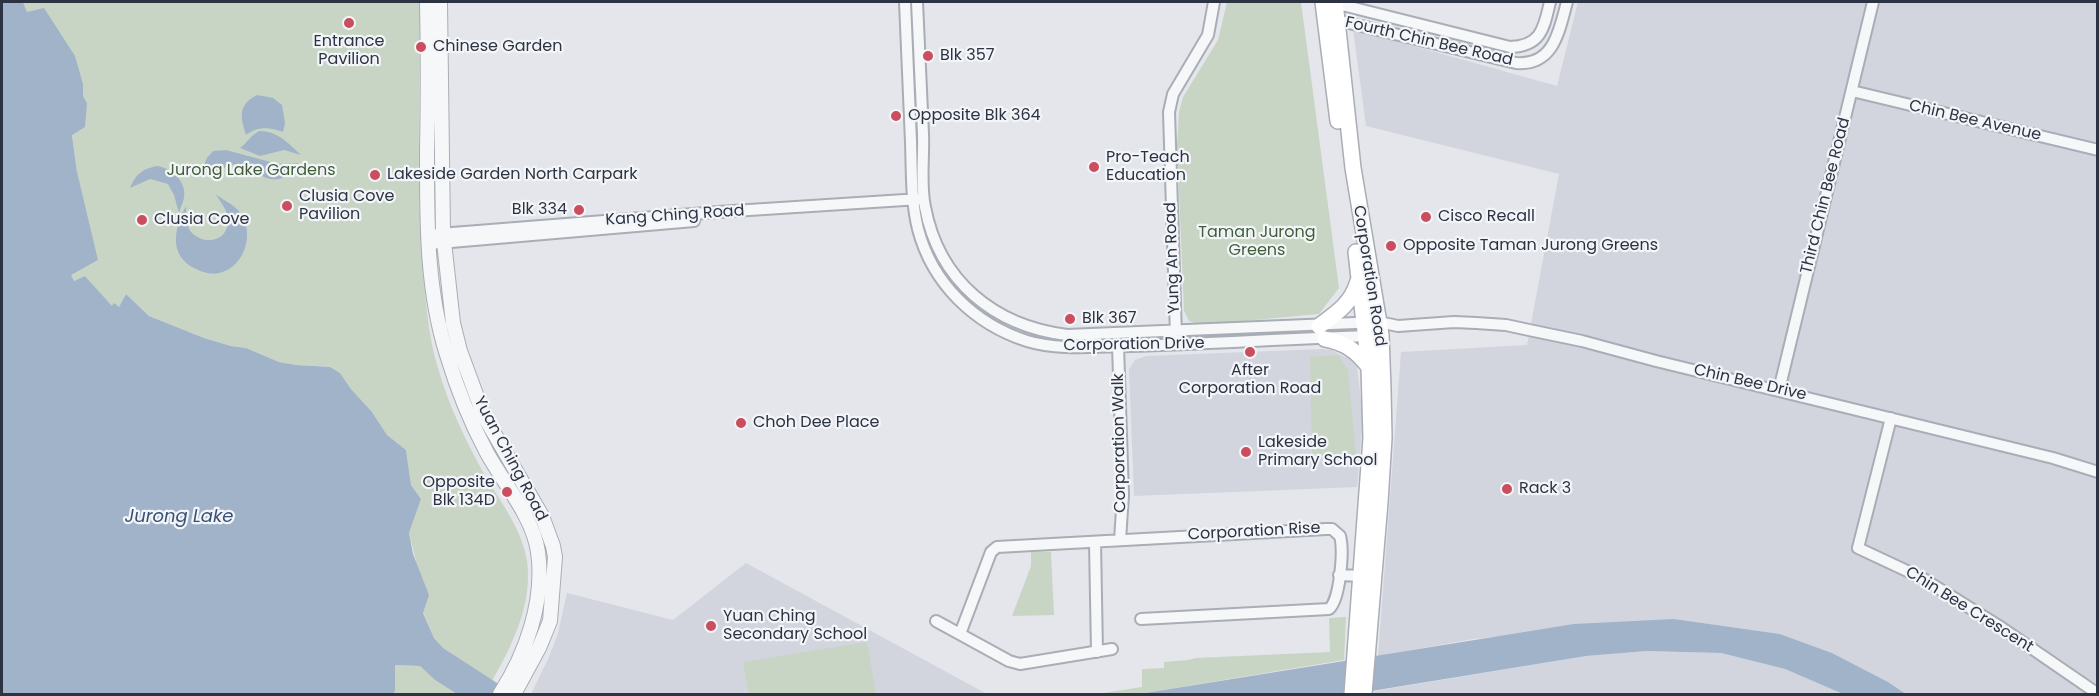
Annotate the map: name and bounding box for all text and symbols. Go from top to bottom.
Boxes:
street label: Fourth Chin Bee Road [1343,13,1515,71]
marker: Entrance Pavilion [342,16,356,30]
place label: Entrance Pavilion [314,32,384,70]
place label: Chinese Garden [433,37,562,57]
marker: Chinese Garden [414,40,428,54]
place label: Blk 357 [940,46,994,66]
marker: Blk 357 [921,49,935,63]
street label: Chin Bee Avenue [1907,96,2043,146]
place label: Opposite Blk 364 [908,106,1041,126]
marker: Opposite Blk 364 [889,109,903,123]
street label: Third Chin Bee Road [1797,116,1855,276]
place label: Pro-Teach Education [1106,148,1190,186]
marker: Pro-Teach Education [1087,160,1101,174]
park label: Jurong Lake Gardens [167,161,335,181]
place label: Lakeside Garden North Carpark [387,165,637,185]
marker: Lakeside Garden North Carpark [368,168,382,182]
place label: Clusia Cove Pavilion [299,187,394,225]
marker: Clusia Cove Pavilion [280,199,294,213]
place label: Blk 334 [512,200,567,220]
street label: Kang Ching Road [605,202,745,230]
street label: Yung An Road [1161,202,1185,314]
marker: Blk 334 [572,203,586,217]
street label: Corporation Road [1348,204,1390,348]
place label: Cisco Recall [1438,207,1535,227]
place label: Clusia Cove [154,210,249,230]
marker: Cisco Recall [1419,210,1433,224]
marker: Clusia Cove [135,213,149,227]
park label: Taman Jurong Greens [1198,223,1316,261]
place label: Opposite Taman Jurong Greens [1403,236,1658,256]
marker: Opposite Taman Jurong Greens [1384,239,1398,253]
place label: Blk 367 [1082,309,1137,329]
marker: Blk 367 [1063,312,1077,326]
street label: Corporation Drive [1063,334,1205,356]
marker: After Corporation Road [1243,345,1257,359]
place label: After Corporation Road [1179,361,1321,399]
street label: Chin Bee Drive [1692,361,1808,405]
street label: Corporation Walk [1109,373,1131,513]
street label: Yuan Ching Road [469,393,551,525]
place label: Choh Dee Place [753,413,879,433]
marker: Choh Dee Place [734,416,748,430]
place label: Lakeside Primary School [1258,433,1377,471]
marker: Lakeside Primary School [1239,445,1253,459]
place label: Opposite Blk 134D [423,473,495,511]
place label: Rack 3 [1519,479,1571,499]
marker: Rack 3 [1500,482,1514,496]
marker: Opposite Blk 134D [500,485,514,499]
water label: Jurong Lake [125,506,233,528]
street label: Corporation Rise [1187,519,1321,545]
street label: Chin Bee Crescent [1901,563,2037,657]
place label: Yuan Ching Secondary School [723,607,867,645]
marker: Yuan Ching Secondary School [704,619,718,633]

